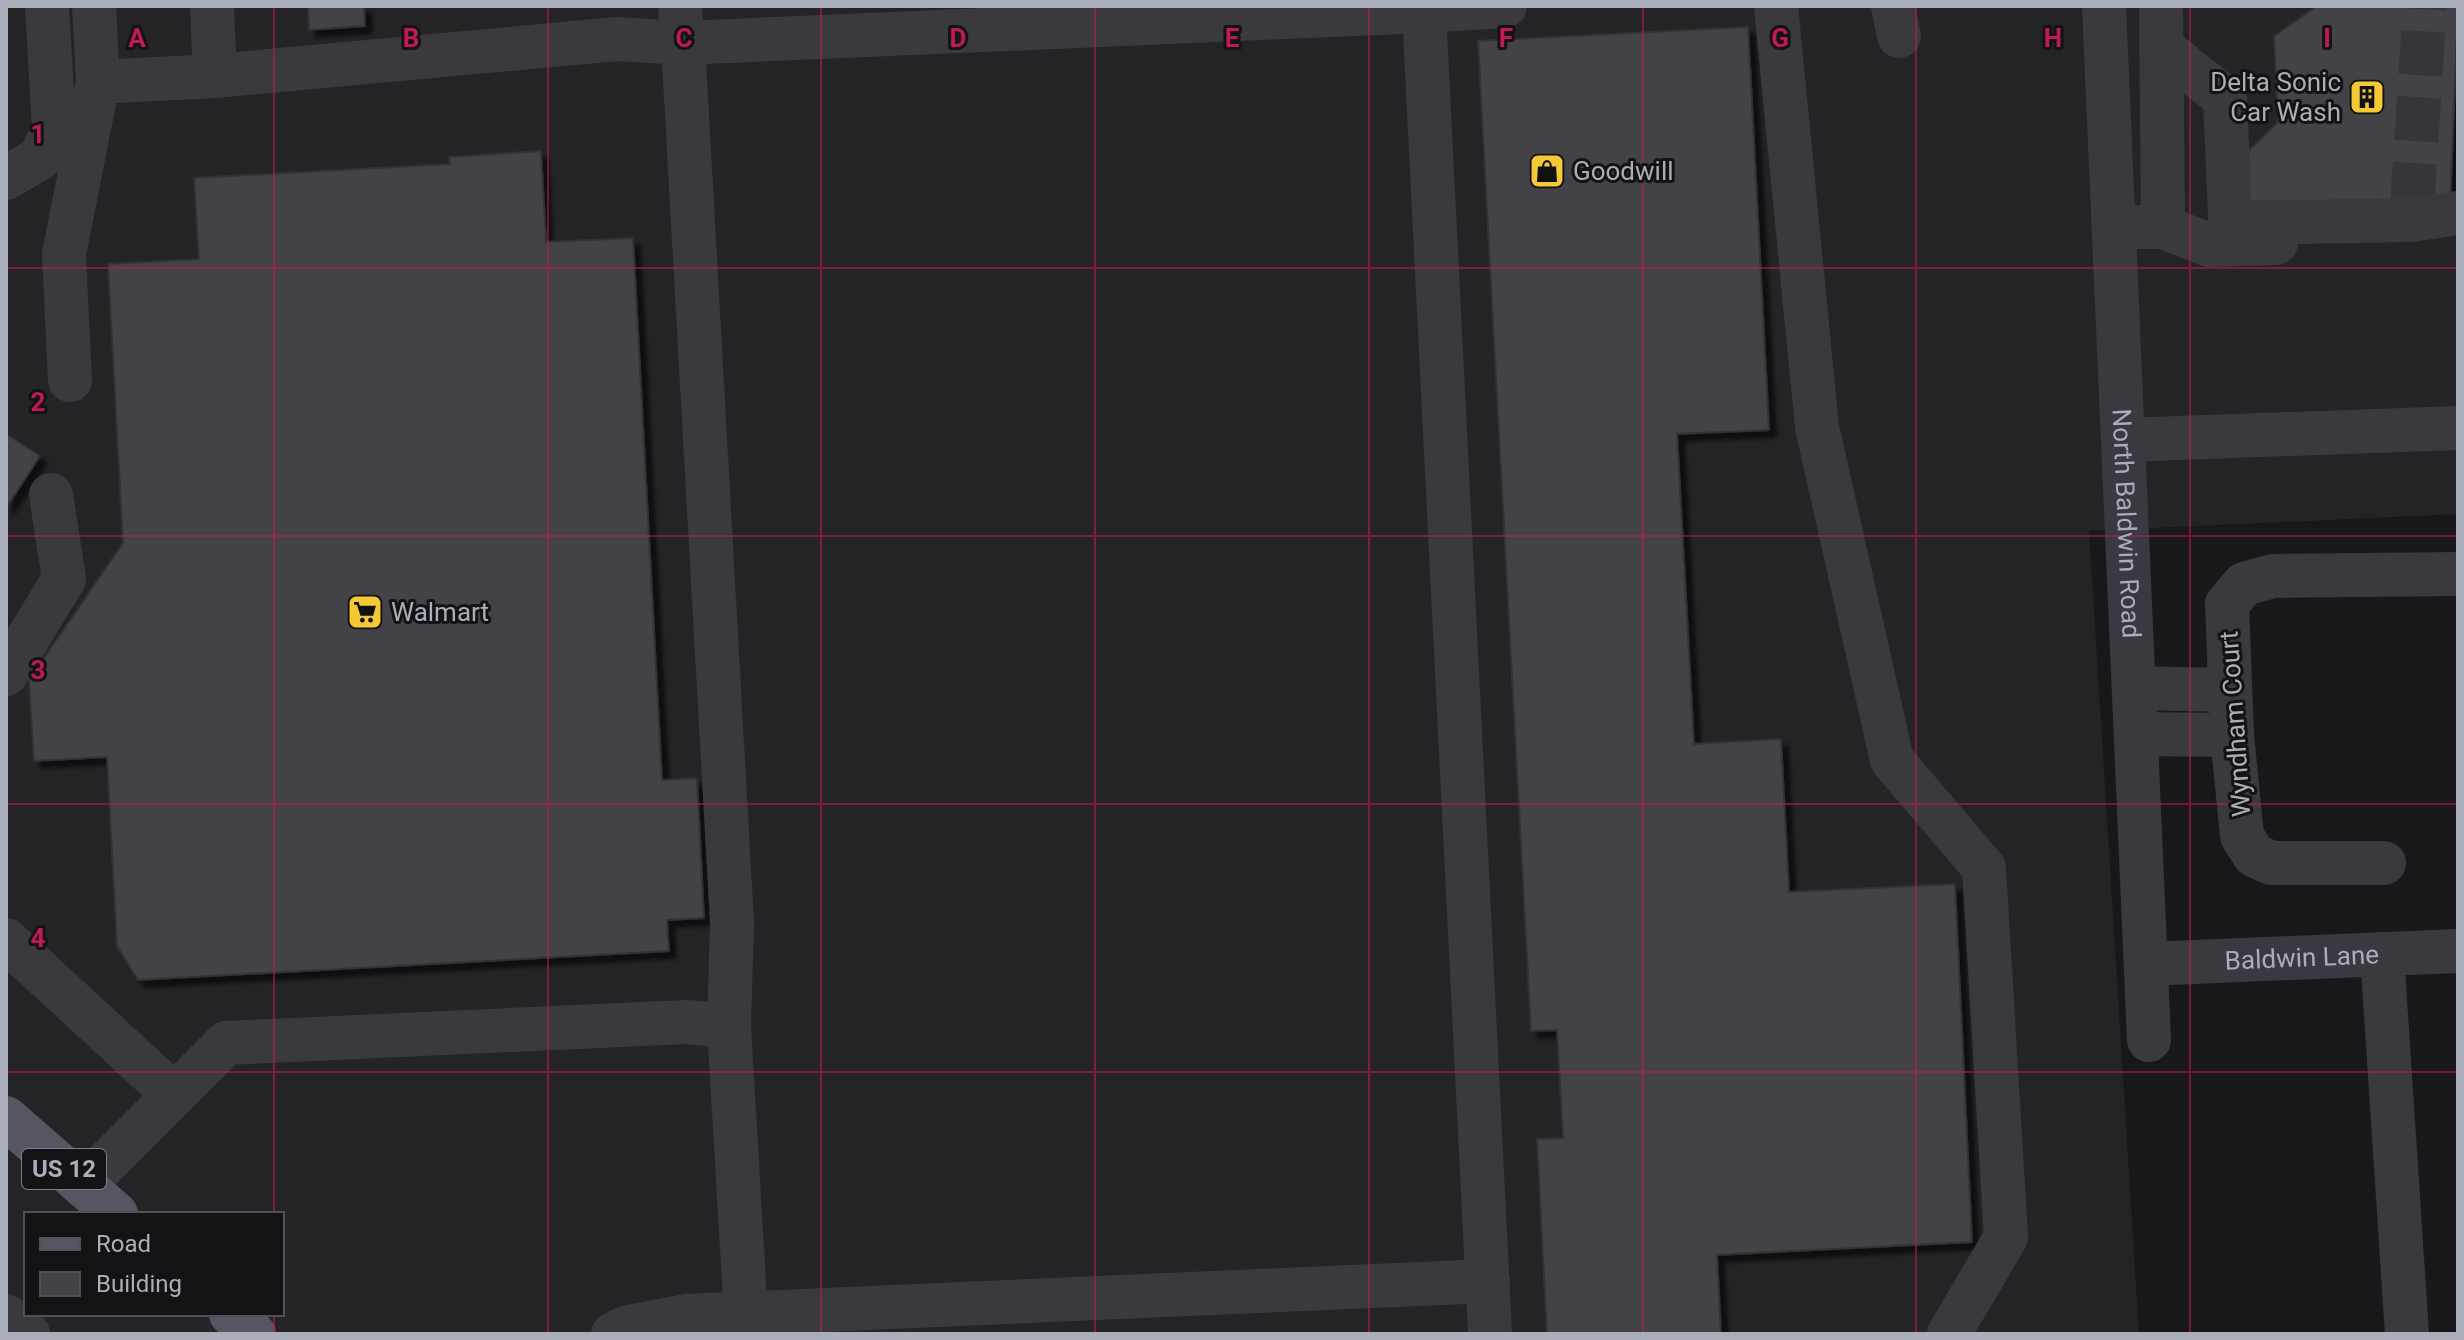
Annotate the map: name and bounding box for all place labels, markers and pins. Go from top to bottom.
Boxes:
place label: Delta Sonic Car Wash [2210,67,2341,127]
building icon: Delta Sonic Car Wash [2348,78,2386,116]
shop icon: Goodwill [1528,152,1566,190]
place label: Goodwill [1573,156,1674,186]
supermarket icon: Walmart [346,593,384,631]
place label: Walmart [391,597,489,627]

